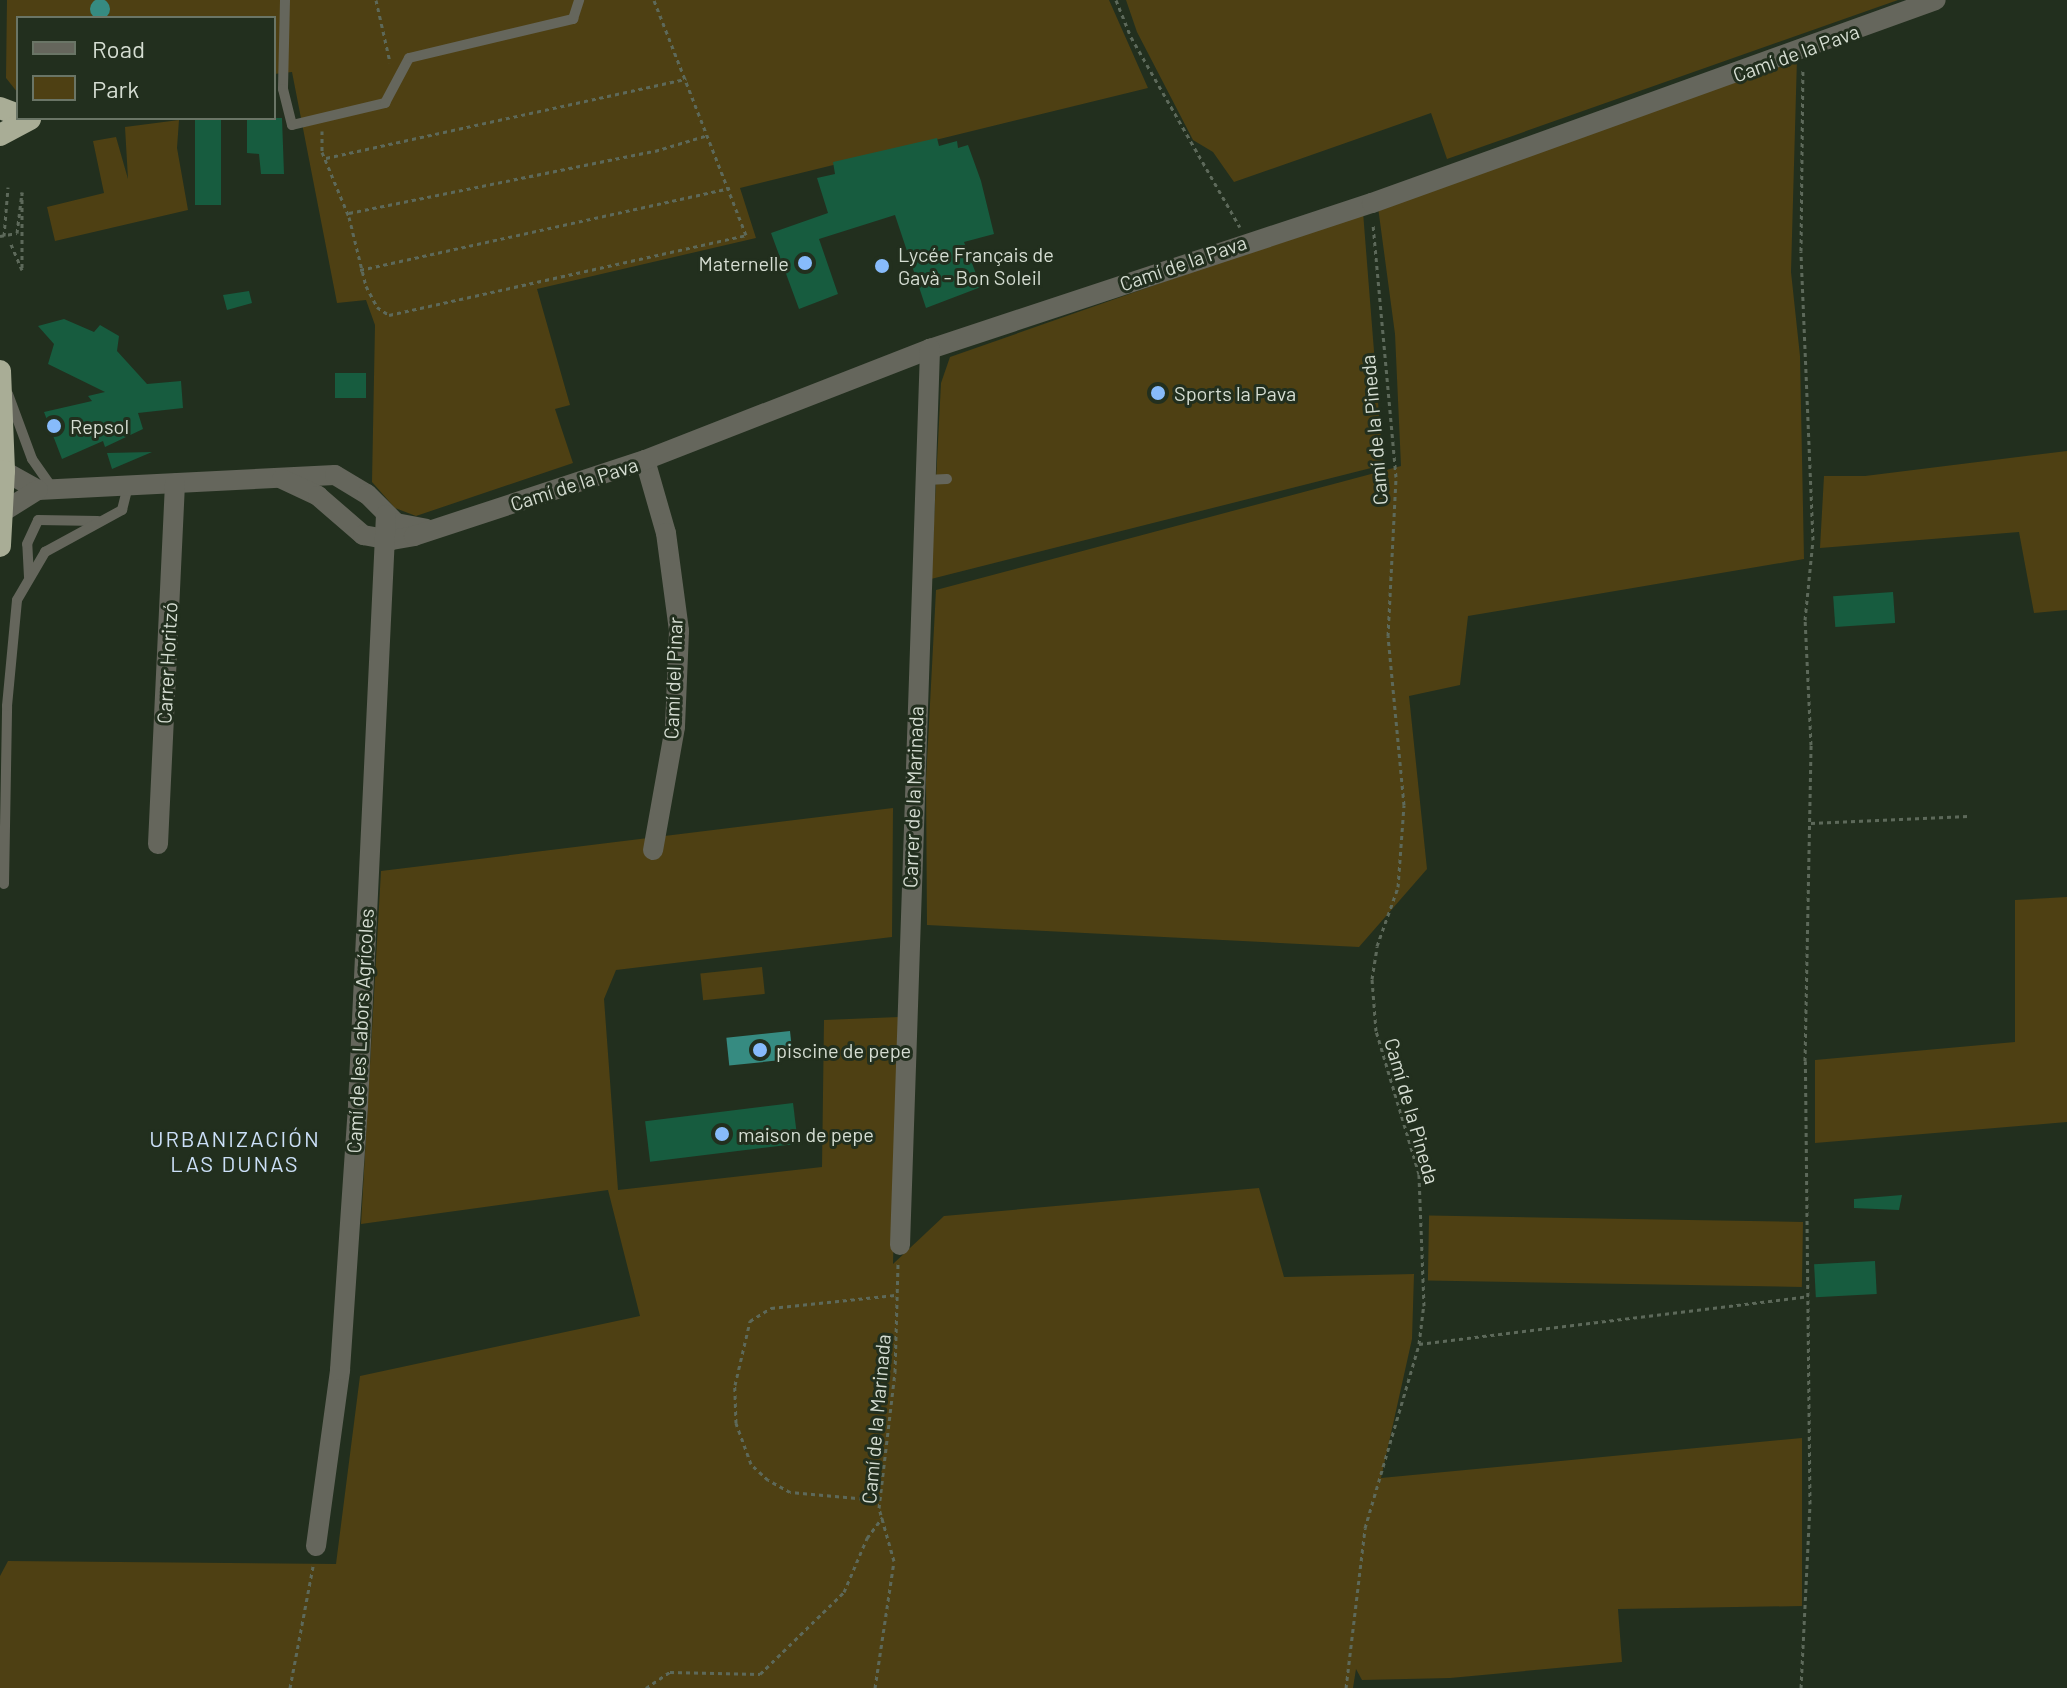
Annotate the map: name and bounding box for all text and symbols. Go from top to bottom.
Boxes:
legend [16,16,276,120]
street label: Camí de la Pava [1730,19,1862,87]
text: Road [92,34,145,63]
text: Park [92,74,139,103]
street label: Camí de la Pava [1116,230,1250,296]
place label: Lycée Français de Gavà - Bon Soleil [898,242,1054,289]
place label: Maternelle [698,251,789,275]
marker: Maternelle [796,254,814,272]
marker: Lycée Français de Gavà - Bon Soleil [873,257,891,275]
street label: Camí de la Pineda [1355,354,1393,506]
place label: Sports la Pava [1174,381,1296,405]
marker: Sports la Pava [1149,384,1167,402]
place label: Repsol [70,414,129,438]
marker: Repsol [45,417,63,435]
street label: Camí de la Pava [507,452,641,516]
street label: Carrer Horitzó [152,602,182,724]
street label: Camí del Pinar [659,616,687,740]
street label: Carrer de la Marinada [898,706,928,888]
street label: Camí de les Labors Agrícoles [342,908,378,1154]
street label: Camí de la Pineda [1380,1035,1444,1187]
place label: piscine de pepe [776,1038,911,1062]
marker: piscine de pepe [751,1041,769,1059]
place label: maison de pepe [738,1122,874,1146]
district label: URBANIZACIÓN LAS DUNAS [149,1125,321,1176]
marker: maison de pepe [713,1125,731,1143]
street label: Camí de la Marinada [857,1333,895,1505]

